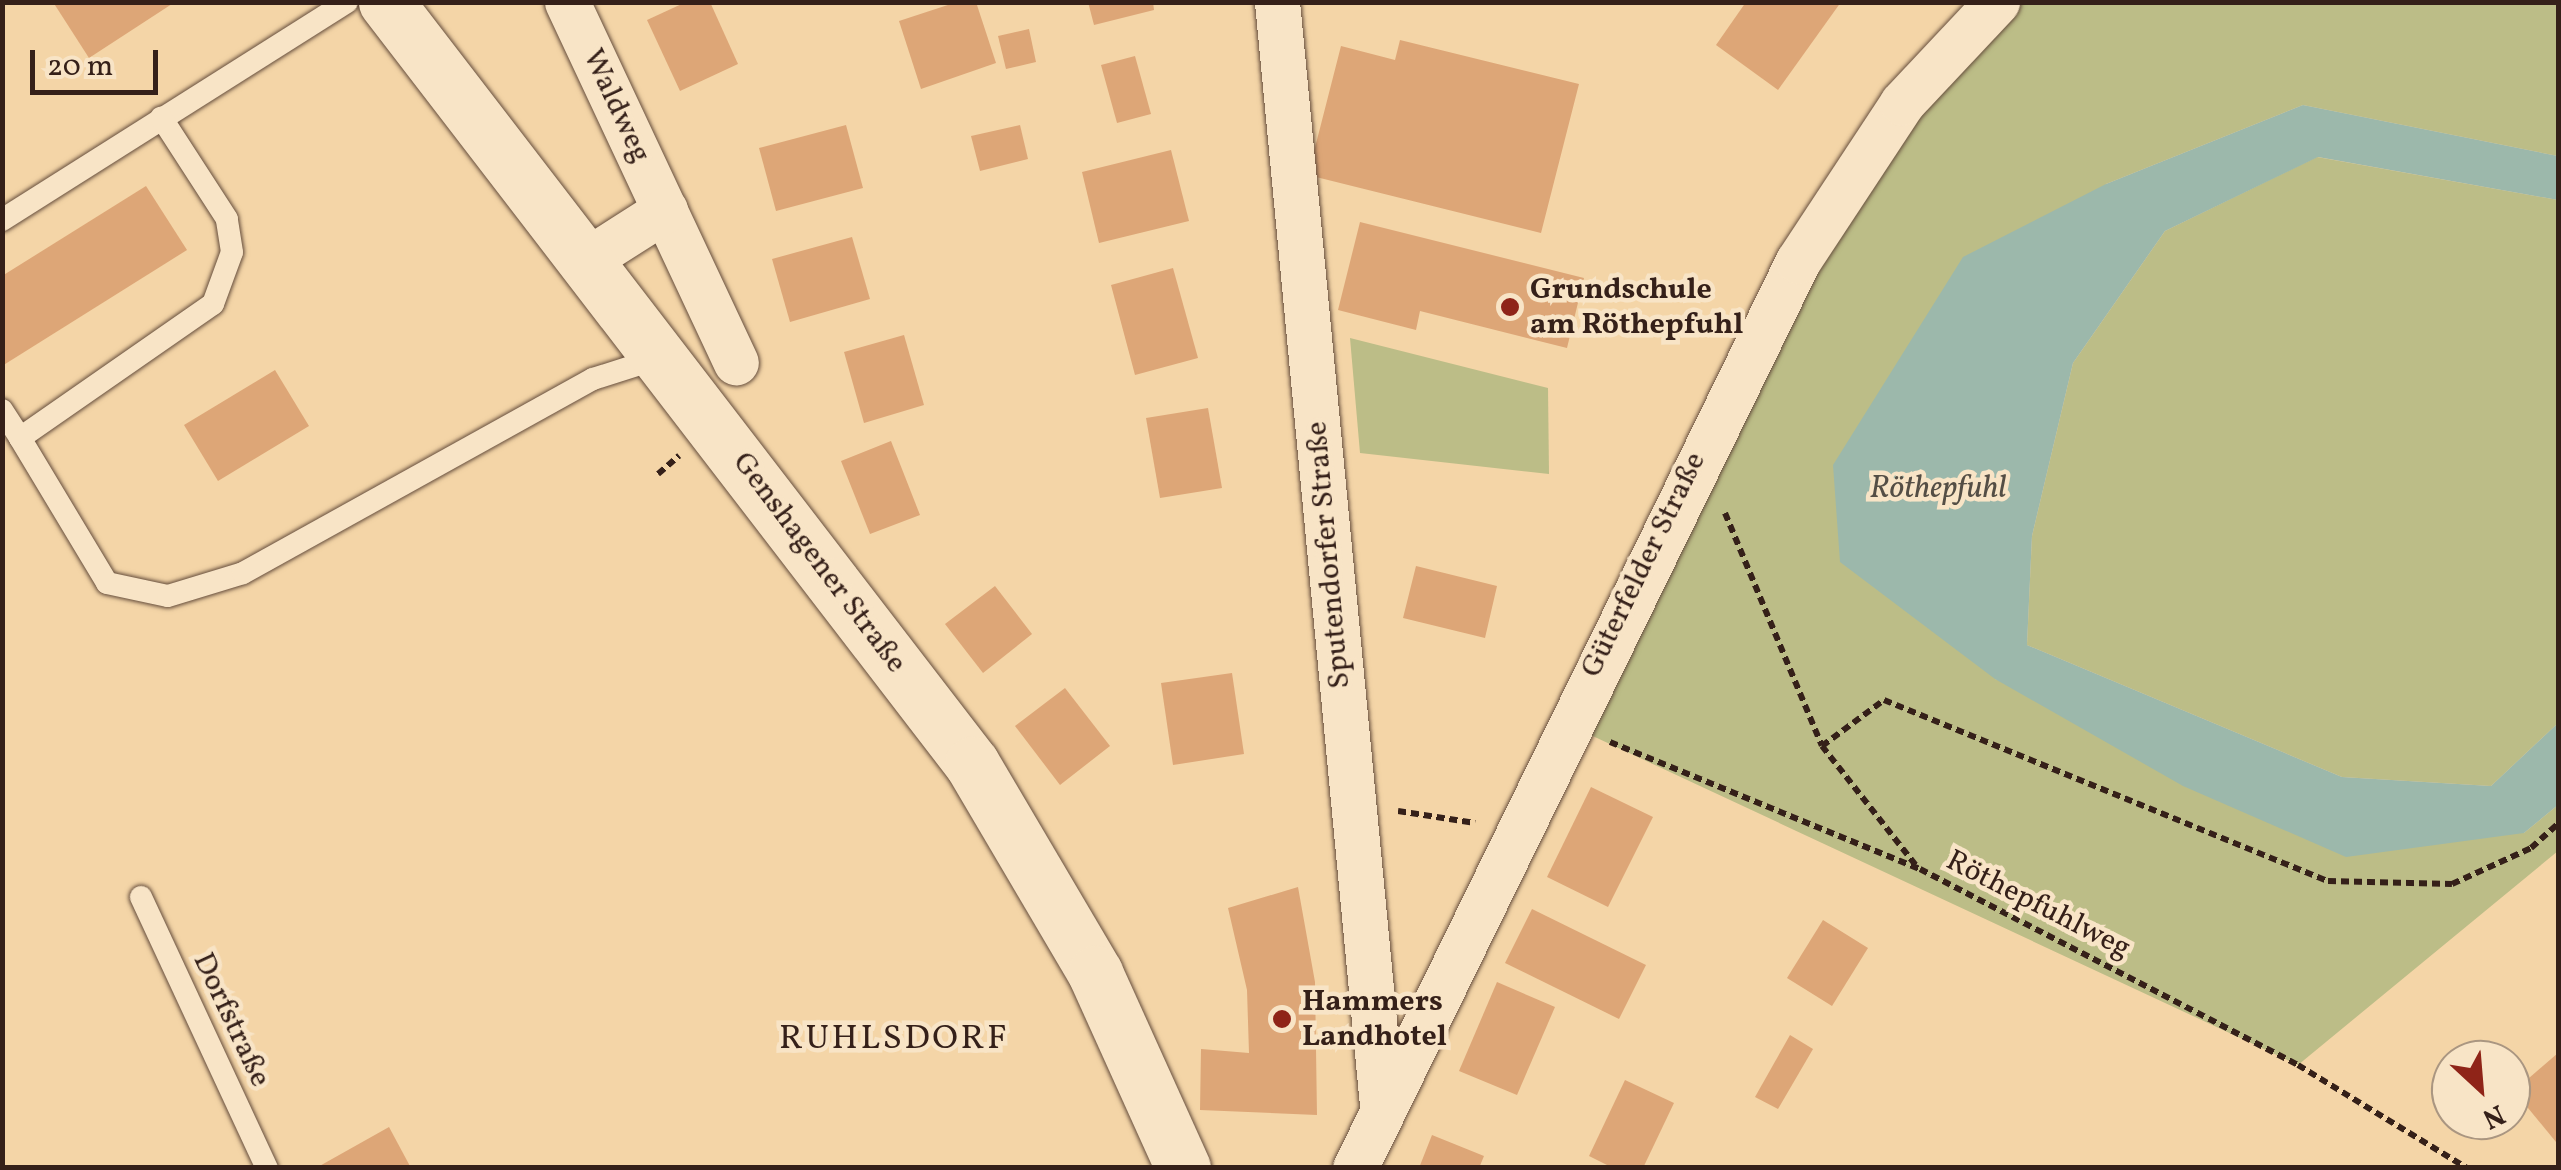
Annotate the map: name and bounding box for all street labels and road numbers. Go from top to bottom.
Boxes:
street label: Waldweg [574,43,658,169]
street label: Sputendorfer Straße [1299,420,1359,690]
street label: Genshagener Straße [724,446,914,680]
street label: Güterfelder Straße [1574,447,1714,683]
street label: Röthepfuhlweg [1940,843,2136,967]
street label: Dorfstraße [184,947,278,1093]

